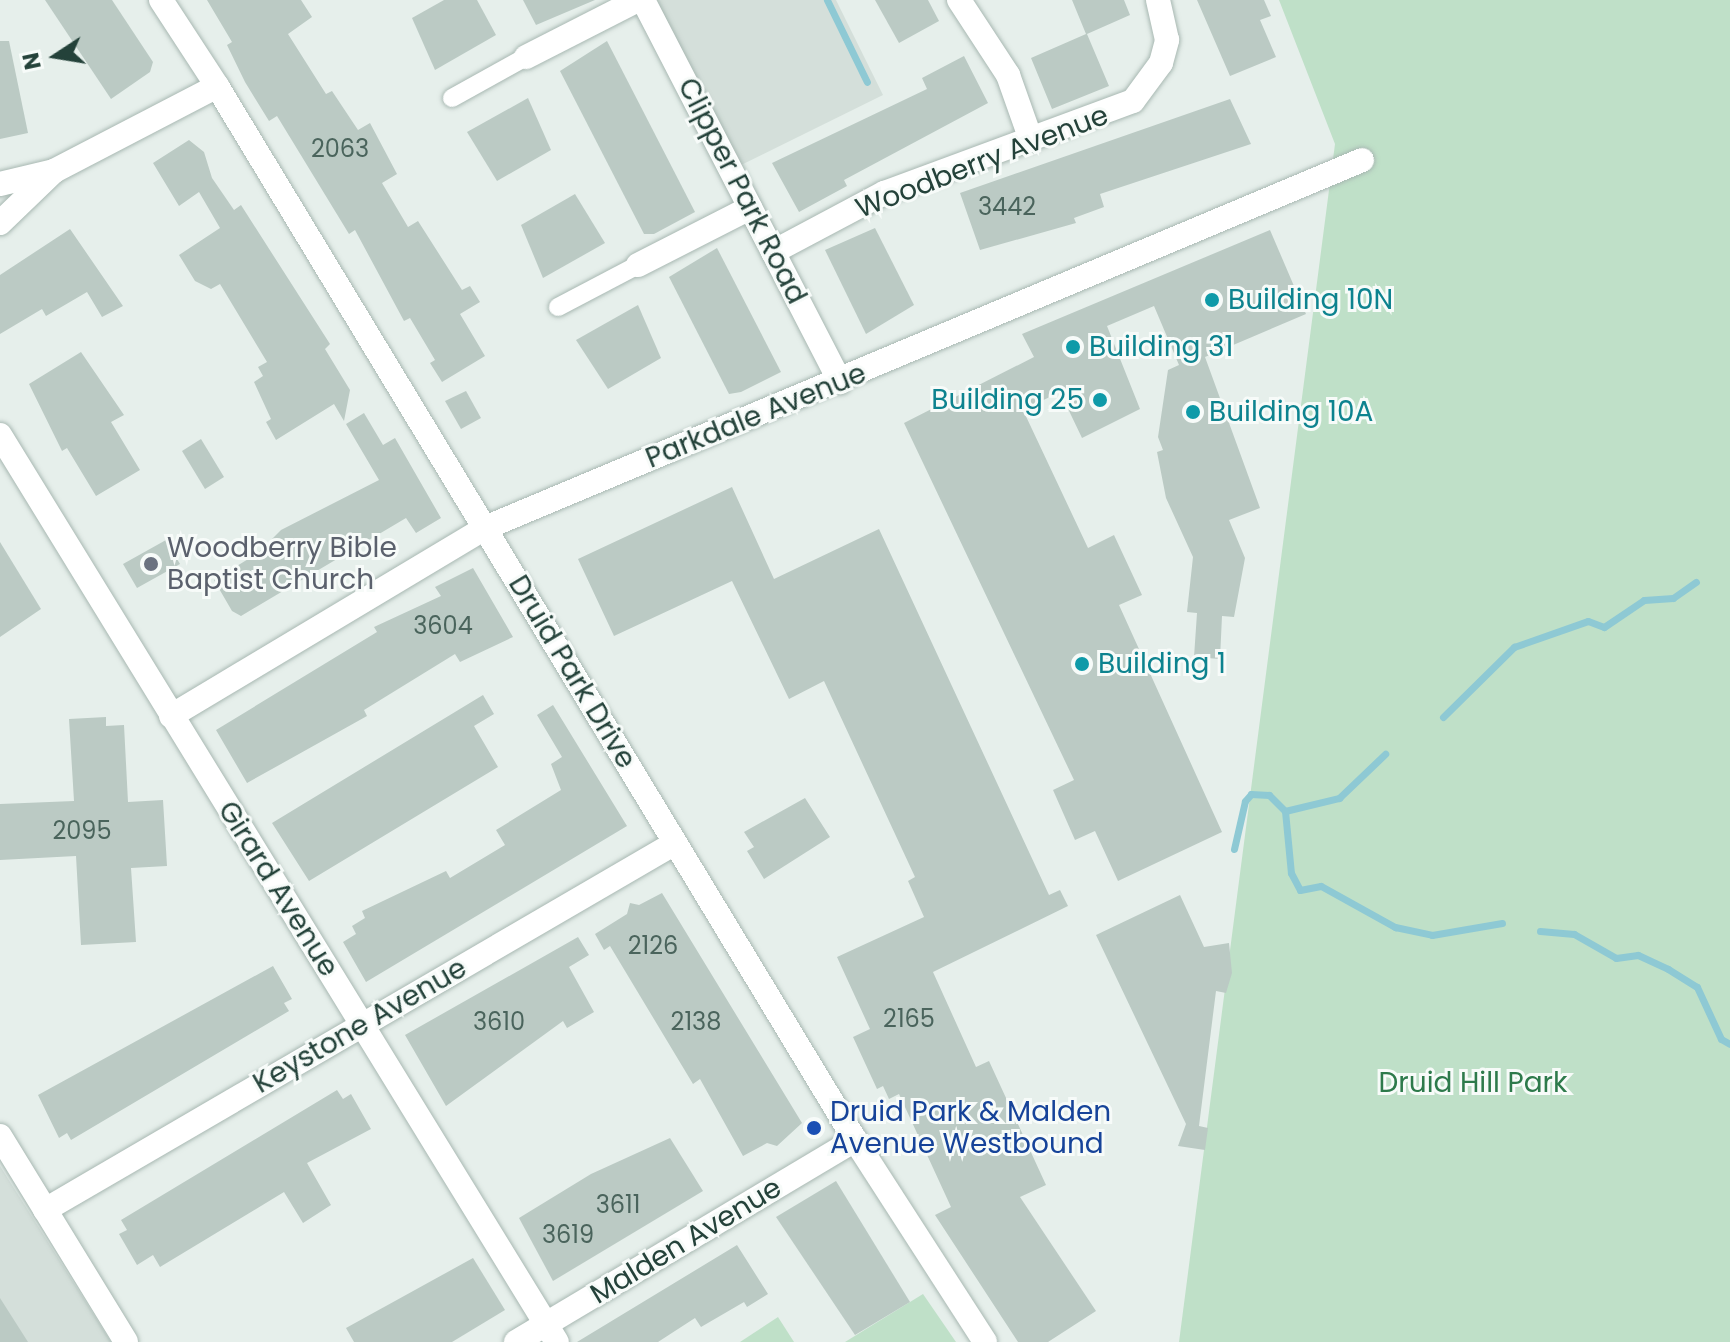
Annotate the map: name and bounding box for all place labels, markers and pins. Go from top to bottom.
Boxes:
place label: Building 10N [1228,283,1393,317]
marker: Building 10N [1203,291,1221,309]
place label: Building 31 [1089,330,1233,364]
marker: Building 31 [1064,338,1082,356]
place label: Building 25 [931,383,1084,417]
marker: Building 25 [1091,391,1109,409]
place label: Building 10A [1209,395,1373,429]
marker: Building 10A [1184,403,1202,421]
place label: Woodberry Bible Baptist Church [167,531,397,597]
marker: Woodberry Bible Baptist Church [142,555,160,573]
place label: Building 1 [1098,647,1226,681]
marker: Building 1 [1073,655,1091,673]
place label: Druid Park & Malden Avenue Westbound [830,1095,1111,1161]
marker: Druid Park & Malden Avenue Westbound [805,1119,823,1137]

